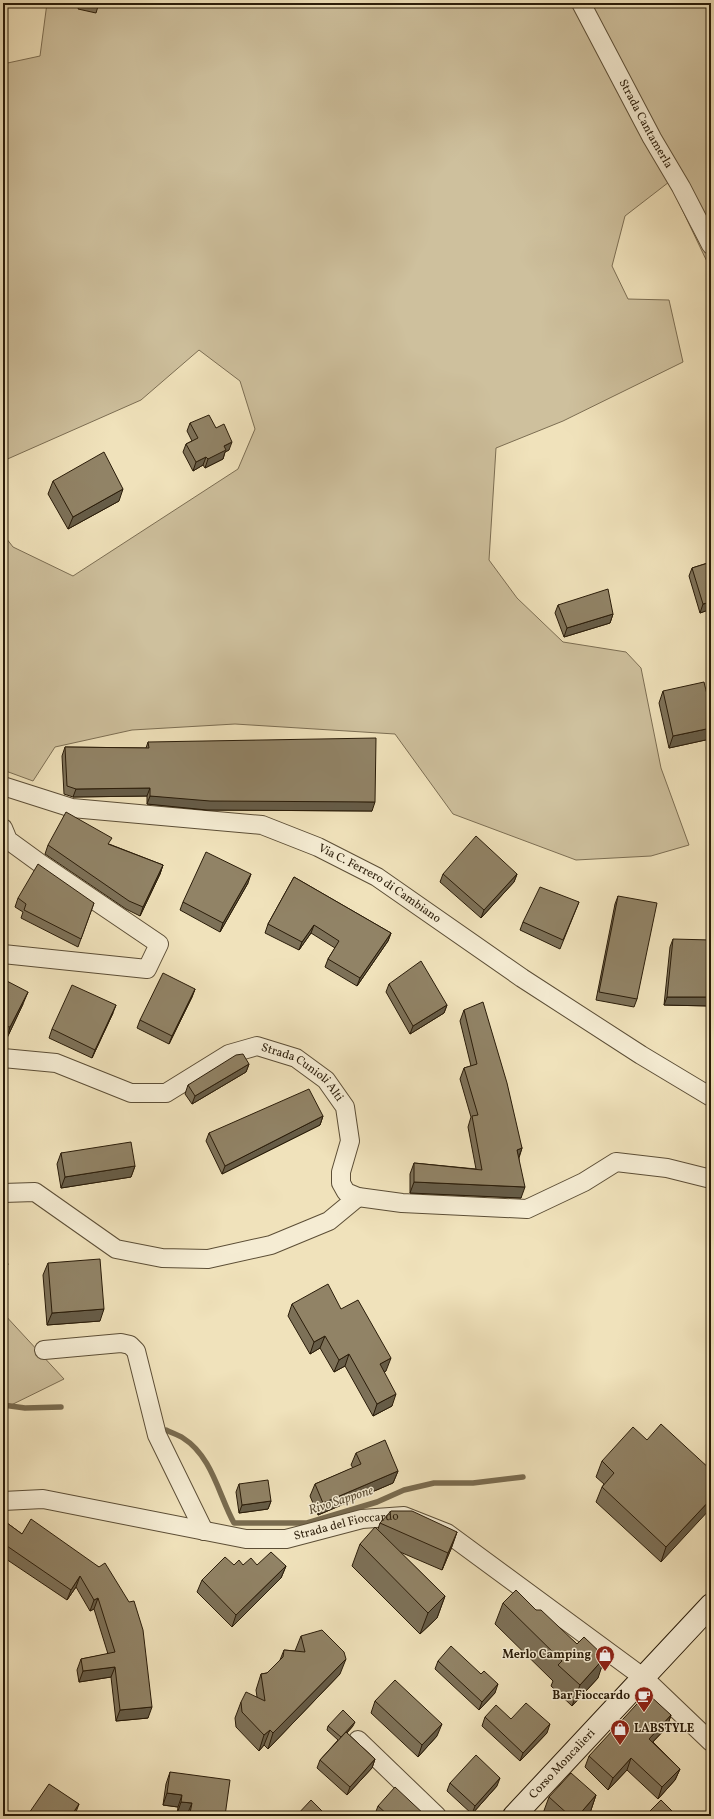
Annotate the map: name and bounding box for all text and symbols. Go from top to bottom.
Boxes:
street label: Strada Cantamerla [615,77,676,171]
street label: Via C. Ferrero di Cambiano [315,840,444,927]
street label: Strada Cunioli Alti [259,1040,347,1105]
water label: Rivo Sappone [306,1482,376,1520]
street label: Strada del Fioccardo [292,1508,399,1545]
shop icon: Merlo Camping [594,1644,616,1672]
place label: Merlo Camping [502,1647,591,1663]
cafe icon: Bar Fioccardo [633,1685,655,1713]
place label: Bar Fioccardo [552,1688,630,1704]
shop icon: LABSTYLE [609,1718,631,1746]
place label: LABSTYLE [634,1721,695,1737]
street label: Corso Moncalieri [526,1725,599,1803]

